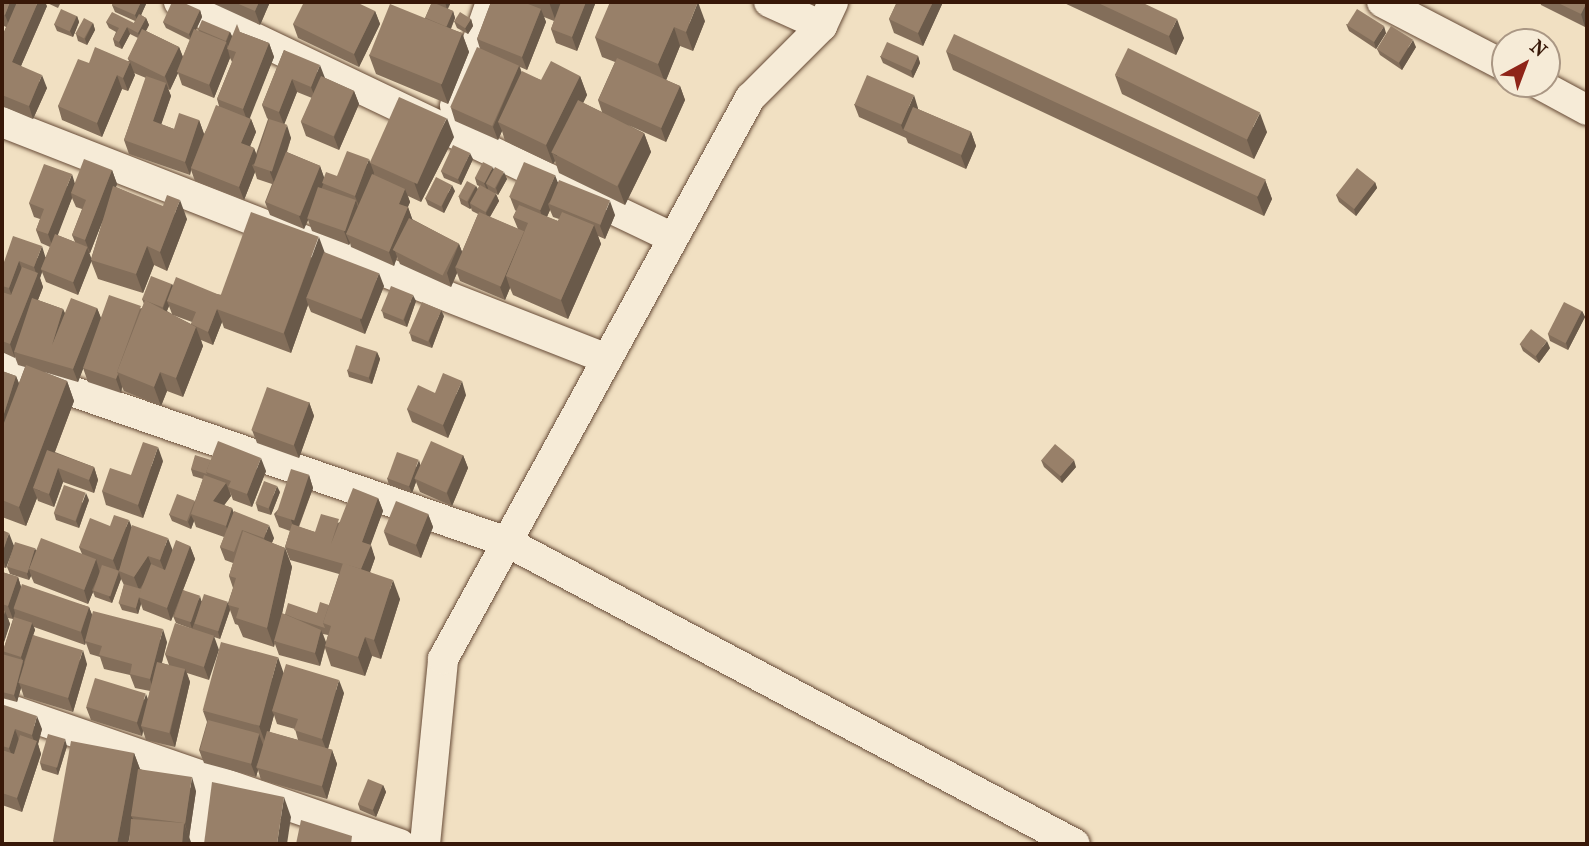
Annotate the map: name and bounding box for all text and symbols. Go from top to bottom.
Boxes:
north arrow [1491,28,1561,98]
text: N [1526,36,1551,62]

